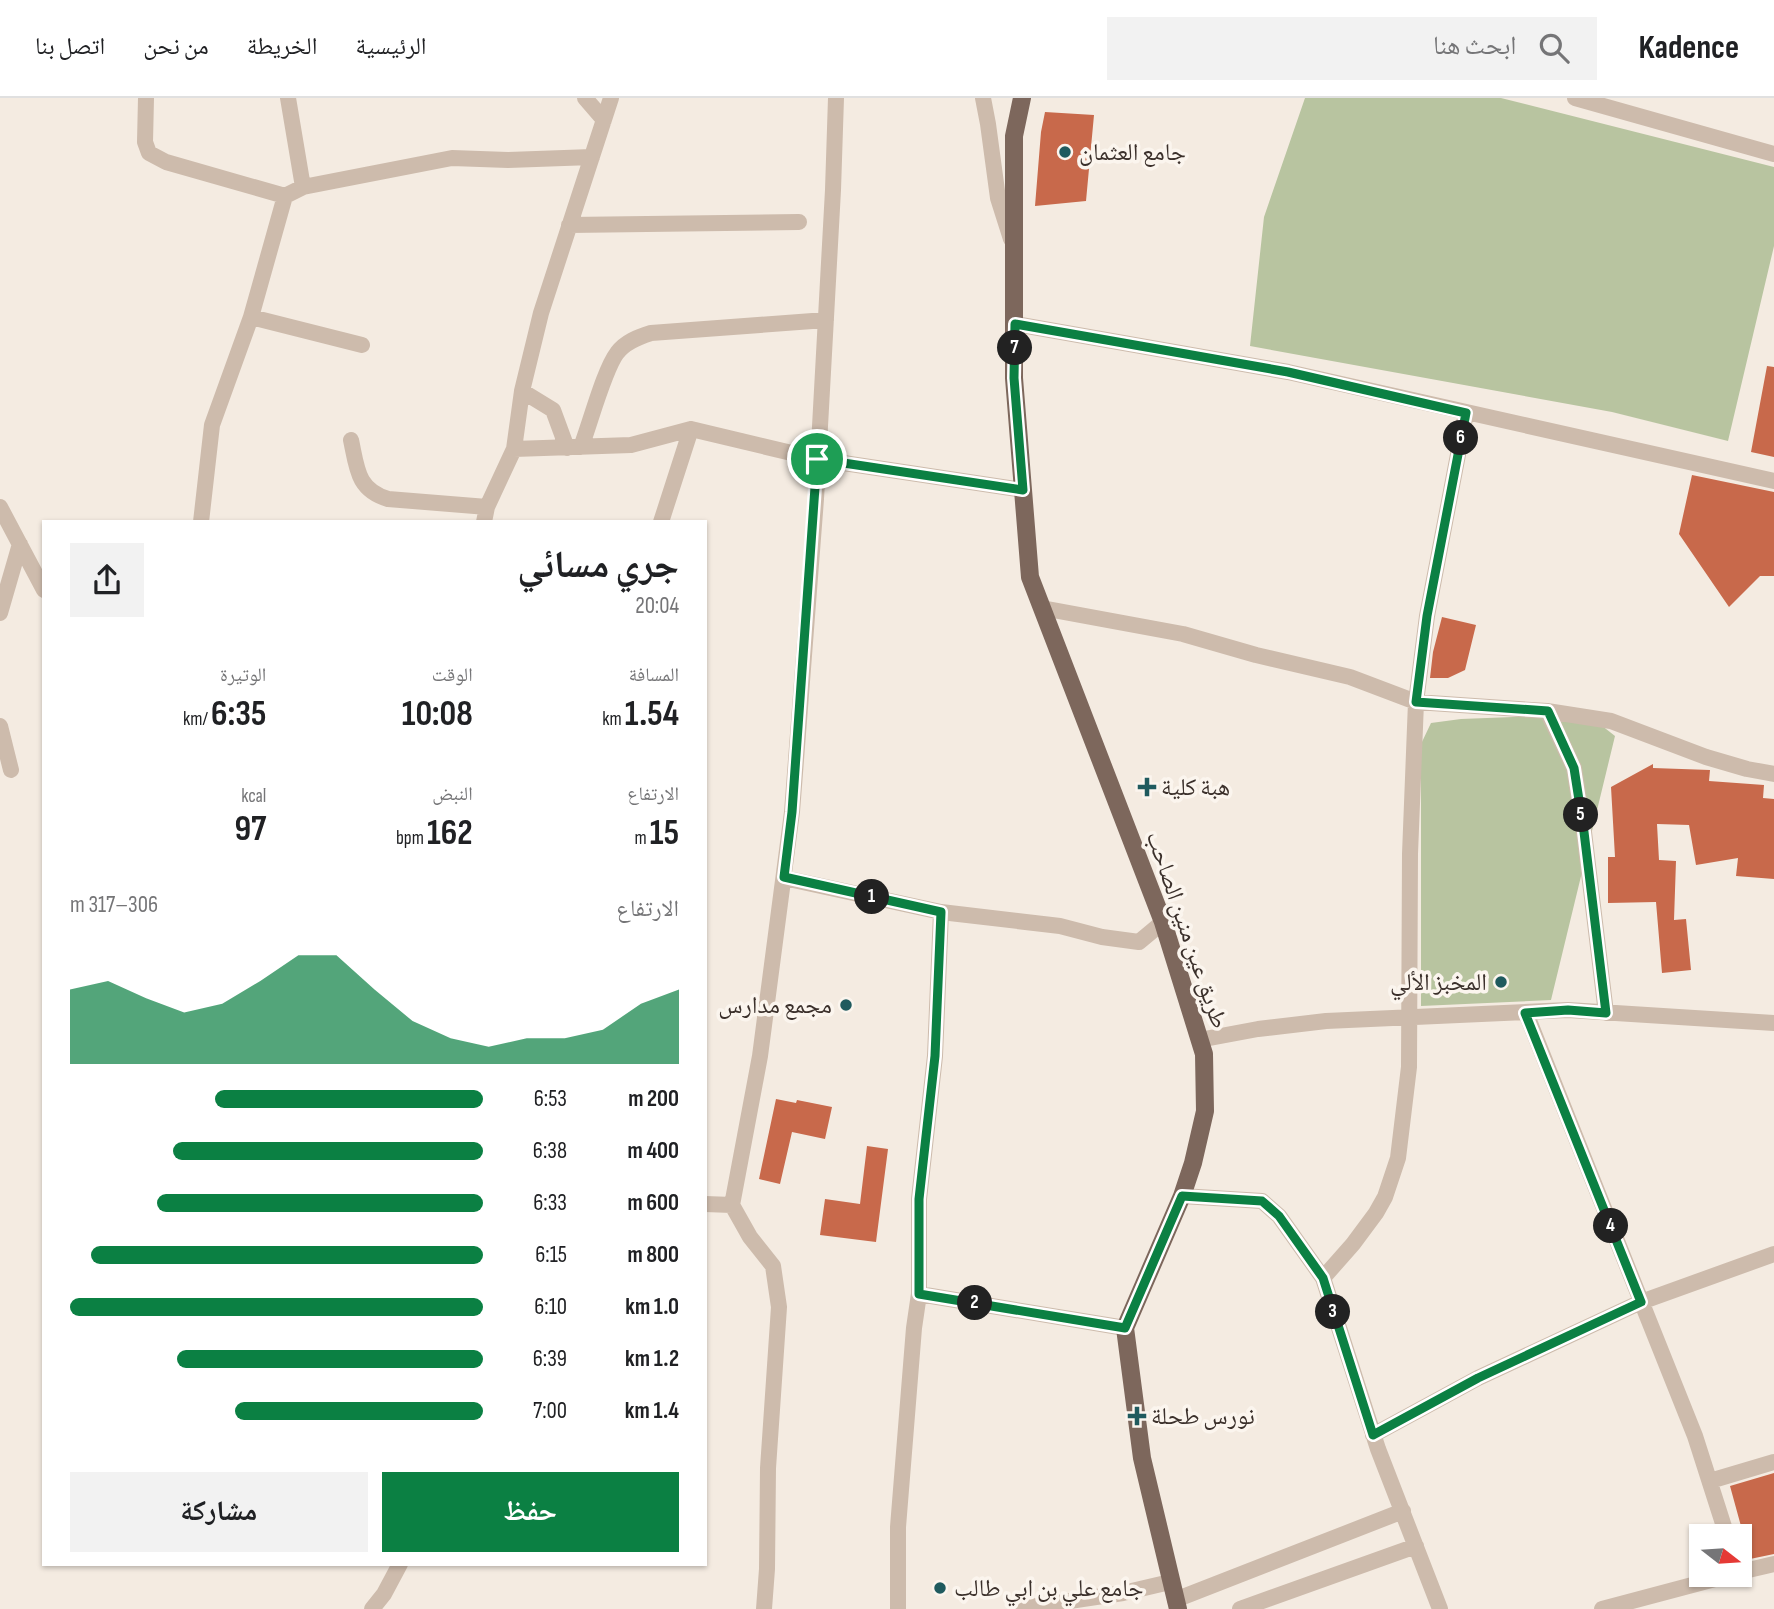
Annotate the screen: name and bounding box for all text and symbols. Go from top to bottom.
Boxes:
search box [1107,17,1597,80]
text: Kadence [1639,28,1739,68]
icon: search [1535,29,1573,67]
text: ابحث هنا [1433,31,1517,62]
text: اتصل بنا [35,32,105,61]
text: من نحن [143,32,209,61]
text: الخريطة [247,32,317,61]
text: الرئيسية [355,32,427,61]
place label: جامع العثمان [1079,138,1186,167]
marker: جامع العثمان [1057,144,1073,160]
pin: 7 [998,330,1032,366]
text: 7 [1010,336,1019,359]
pin: 6 [1444,420,1478,456]
text: 6 [1456,426,1465,449]
pin [787,429,847,489]
icon: arrive [798,440,836,478]
button: share [70,543,144,617]
text: جري مسائي [517,543,679,588]
text: 20:04 [635,592,679,620]
text: الوتيرة [220,664,266,687]
text: الوقت [432,664,473,687]
text: المسافة [629,664,679,687]
text: 6:35 [211,693,266,736]
text: 10:08 [402,693,473,736]
text: 1.54 [625,693,679,736]
text: /km [183,708,211,731]
text: km [602,708,625,731]
place label: هبة كلية [1161,773,1230,802]
marker: هبة كلية [1139,779,1155,795]
text: النبض [432,783,473,806]
text: الارتفاع [627,783,679,806]
text: kcal [241,785,266,808]
pin: 5 [1564,798,1598,832]
text: 5 [1576,803,1585,826]
text: 97 [234,808,266,851]
text: 162 [427,812,473,855]
text: 15 [650,812,679,855]
text: bpm [396,827,427,850]
text: m [635,827,650,850]
street label: طريق عين منين الصاحب [1140,828,1234,1032]
pin: 1 [854,880,890,914]
text: 1 [868,885,875,908]
text: 306–317 m [70,891,158,919]
text: الارتفاع [616,895,679,923]
place label: المخبز الألي [1390,968,1487,1001]
marker: المخبز الألي [1493,974,1509,990]
place label: مجمع مدارس [718,991,832,1020]
marker: مجمع مدارس [838,997,854,1013]
text: 6:53 [534,1085,567,1113]
text: 200 m [628,1085,679,1113]
text: 6:38 [533,1137,567,1165]
text: 400 m [628,1137,679,1165]
text: 6:33 [533,1189,567,1217]
text: 600 m [627,1189,679,1217]
pin: 4 [1594,1208,1628,1244]
text: 4 [1606,1214,1615,1237]
text: 6:15 [535,1241,567,1269]
text: 800 m [627,1241,679,1269]
pin: 2 [958,1286,992,1320]
text: 2 [970,1291,979,1314]
text: 6:10 [534,1293,567,1321]
text: 1.0 km [625,1293,679,1321]
pin: 3 [1316,1294,1350,1330]
text: 3 [1328,1300,1337,1323]
text: 6:39 [533,1345,567,1373]
text: 1.2 km [625,1345,679,1373]
text: 7:00 [533,1397,567,1425]
text: 1.4 km [625,1397,679,1425]
place label: نورس طحلة [1151,1402,1255,1431]
marker: نورس طحلة [1129,1408,1145,1424]
button: مشاركة [70,1472,368,1552]
button: حفظ [382,1472,679,1552]
north arrow [1689,1524,1752,1587]
map controls [1689,1524,1752,1587]
place label: جامع علي بن ابي طالب [954,1574,1144,1607]
marker: جامع علي بن ابي طالب [932,1580,948,1596]

